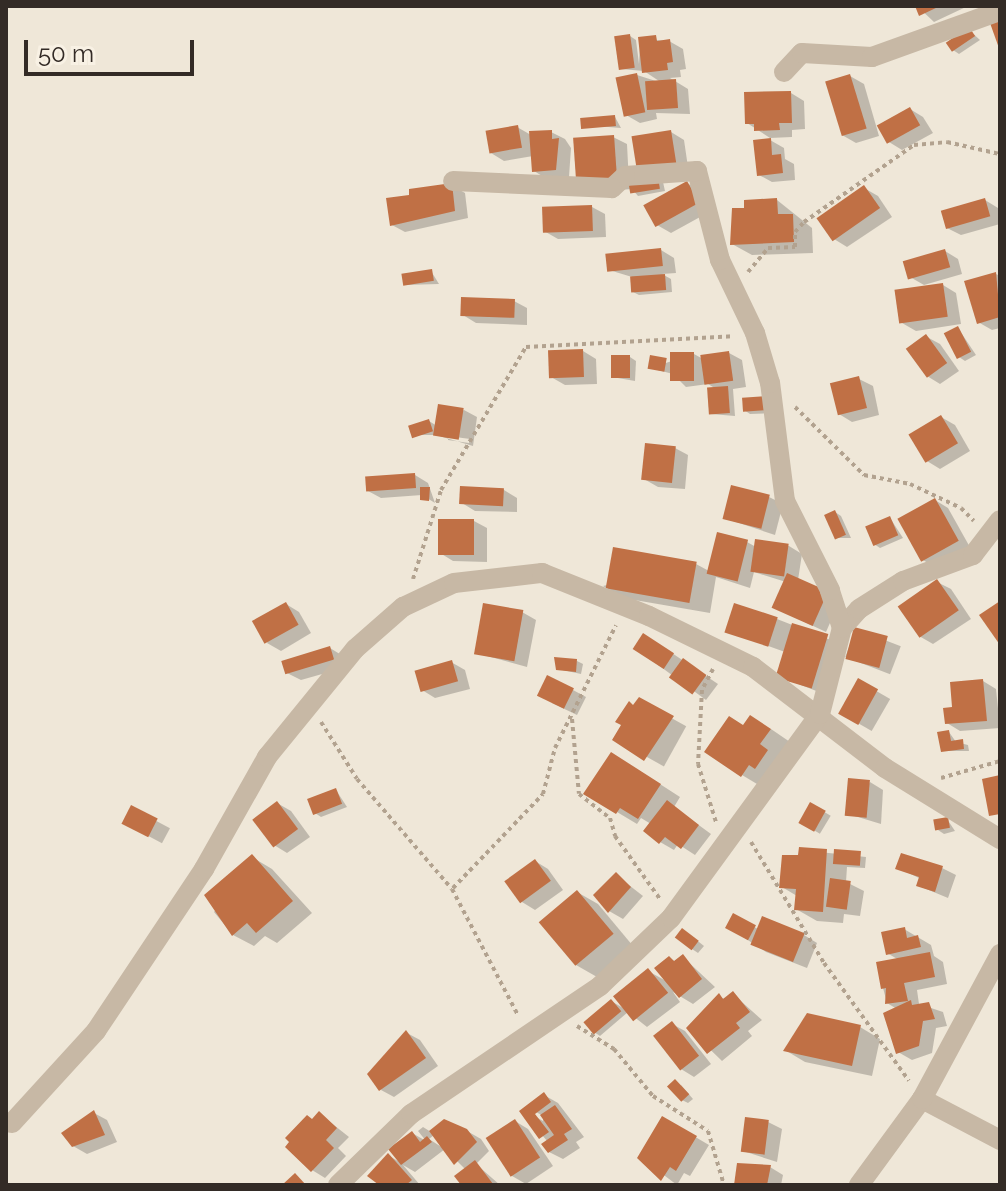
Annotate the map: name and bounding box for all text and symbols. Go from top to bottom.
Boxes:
scale bar [28,24,198,74]
text: 50 m [38,39,94,68]

